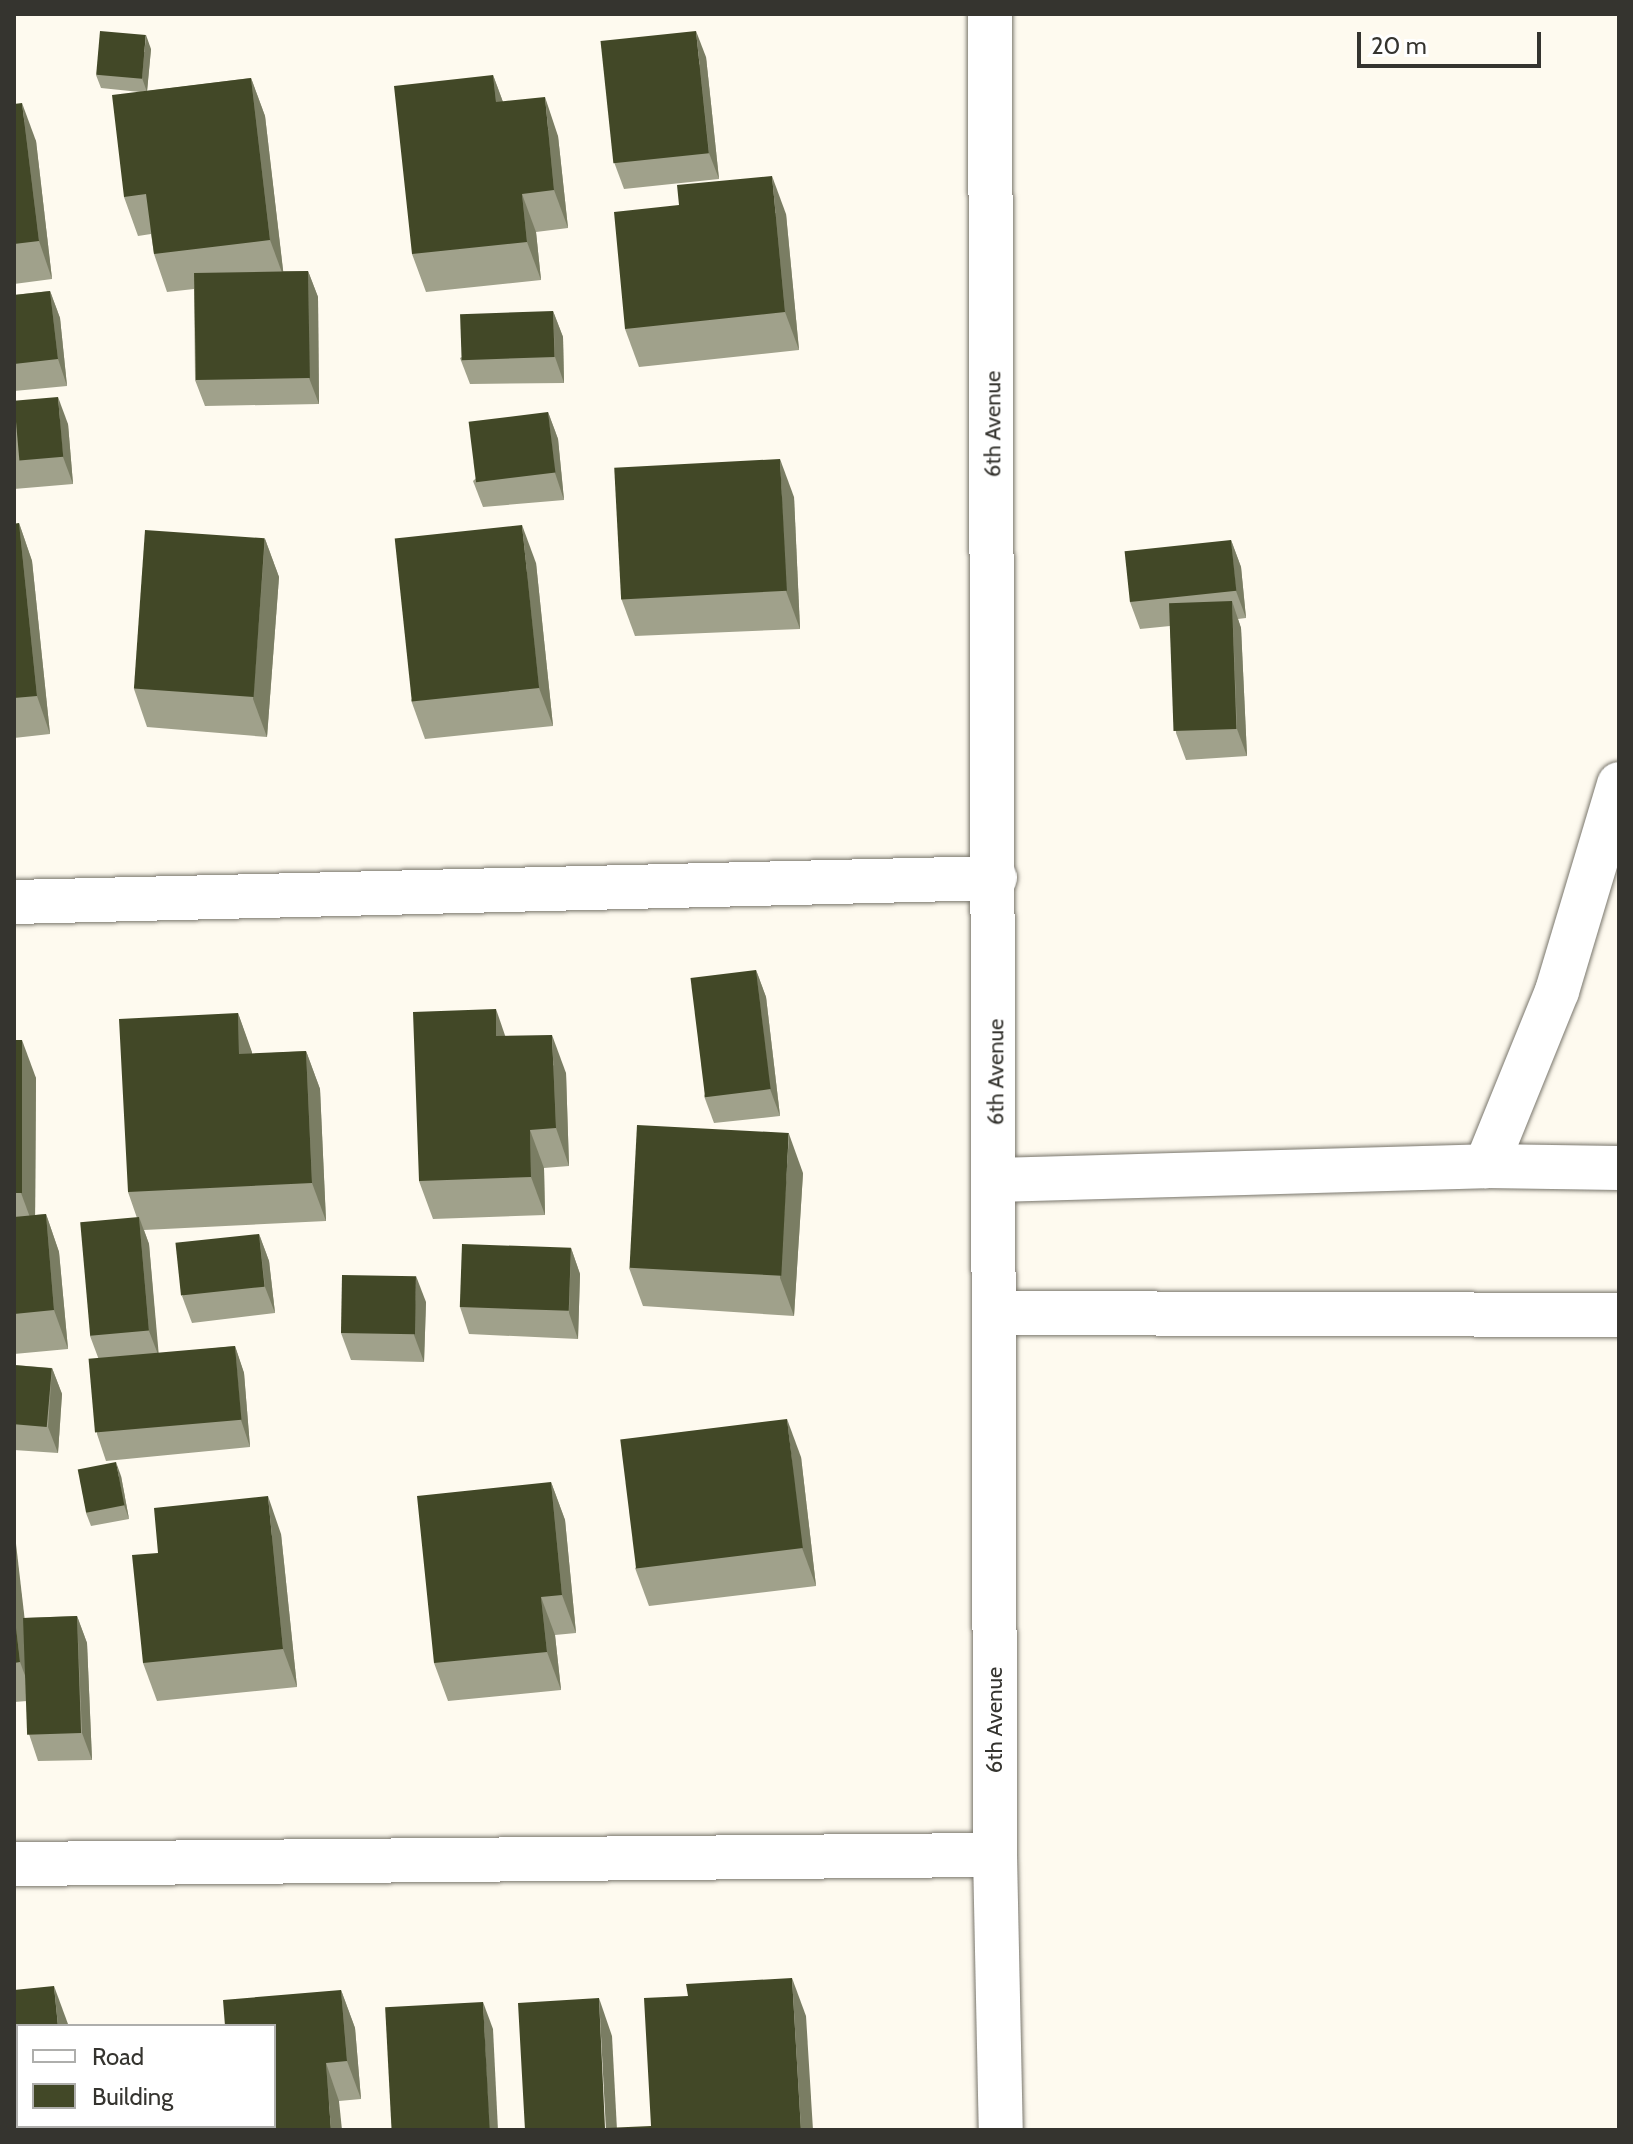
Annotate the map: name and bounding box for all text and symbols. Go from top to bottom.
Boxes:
scale bar [1361,16,1545,66]
text: 20 m [1371,31,1427,60]
street label: 6th Avenue [980,371,1006,477]
street label: 6th Avenue [983,1019,1009,1125]
street label: 6th Avenue [982,1667,1008,1773]
legend [16,2024,276,2128]
text: Road [92,2042,144,2071]
text: Building [92,2082,173,2111]

